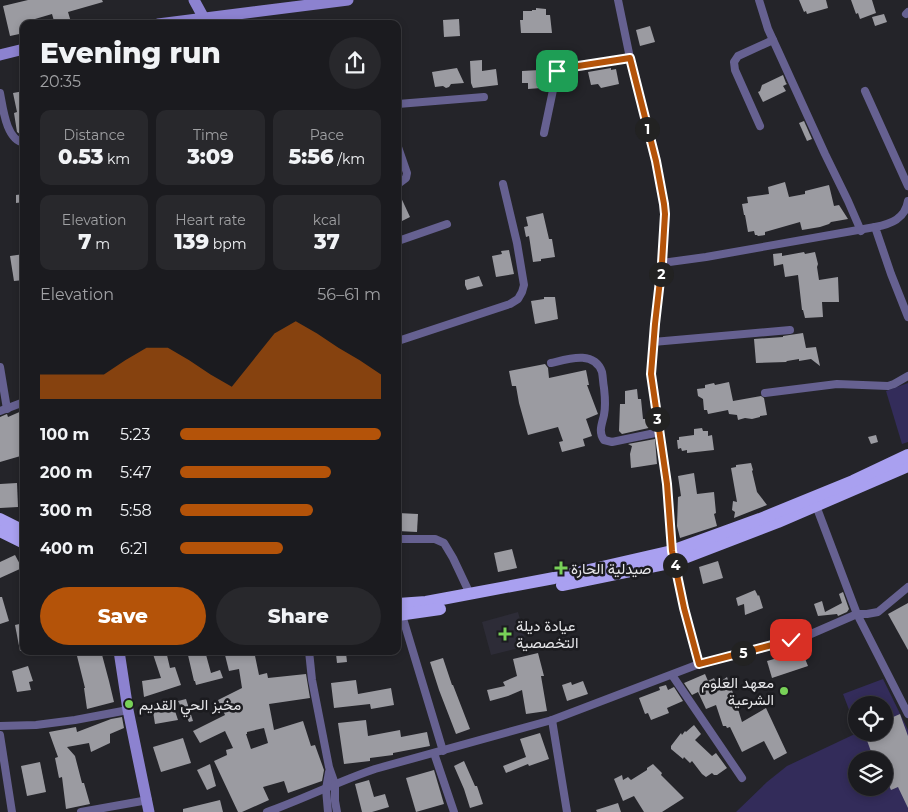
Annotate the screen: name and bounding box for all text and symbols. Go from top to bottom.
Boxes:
text: Evening run [40,36,221,70]
button: share [329,37,381,89]
pin [536,50,578,92]
icon: arrive [543,57,571,85]
text: 20:35 [40,72,81,91]
pin: 1 [634,116,660,142]
text: 1 [645,120,650,138]
text: Distance [63,126,125,144]
text: Time [193,126,228,144]
text: Pace [310,126,344,144]
text: 0.53 [58,144,103,169]
text: 3:09 [187,144,234,169]
text: 5:56 [289,144,334,169]
text: km [103,150,130,168]
text: /km [334,150,365,168]
text: Elevation [62,211,127,229]
text: Heart rate [175,211,246,229]
text: kcal [313,211,341,229]
text: 7 [78,229,92,254]
text: 139 [174,229,209,254]
text: 37 [314,229,340,254]
text: m [92,235,110,253]
text: bpm [209,235,247,253]
pin: 2 [648,262,674,286]
text: 2 [657,265,666,283]
text: Elevation [40,285,114,304]
text: 56–61 m [317,285,381,304]
pin: 3 [644,406,670,432]
text: 3 [653,410,662,428]
text: 100 m [40,425,89,444]
text: 5:23 [120,425,151,444]
text: 200 m [40,463,92,482]
text: 5:47 [120,463,152,482]
text: 300 m [40,501,93,520]
text: 5:58 [120,501,152,520]
text: 400 m [40,539,94,558]
text: 6:21 [120,539,148,558]
pin: 4 [662,552,688,578]
text: 4 [671,556,680,574]
place label: صيدلية الحارة [571,559,651,578]
marker: صيدلية الحارة [555,562,567,574]
button: Save [40,587,206,645]
button: Share [216,587,381,645]
place label: عيادة ديلة التخصصية [516,616,578,652]
pin [770,619,812,661]
icon: check [777,626,805,654]
marker: عيادة ديلة التخصصية [498,627,512,641]
pin: 5 [730,640,756,666]
text: 5 [739,644,748,662]
place label: معهد العلوم الشرعية [701,673,774,709]
marker: معهد العلوم الشرعية [778,685,790,697]
place label: مخبز الحي القديم [139,695,241,718]
map controls [848,696,893,796]
button: locate [848,696,893,741]
marker: مخبز الحي القديم [123,698,135,710]
button: layers [848,751,893,796]

